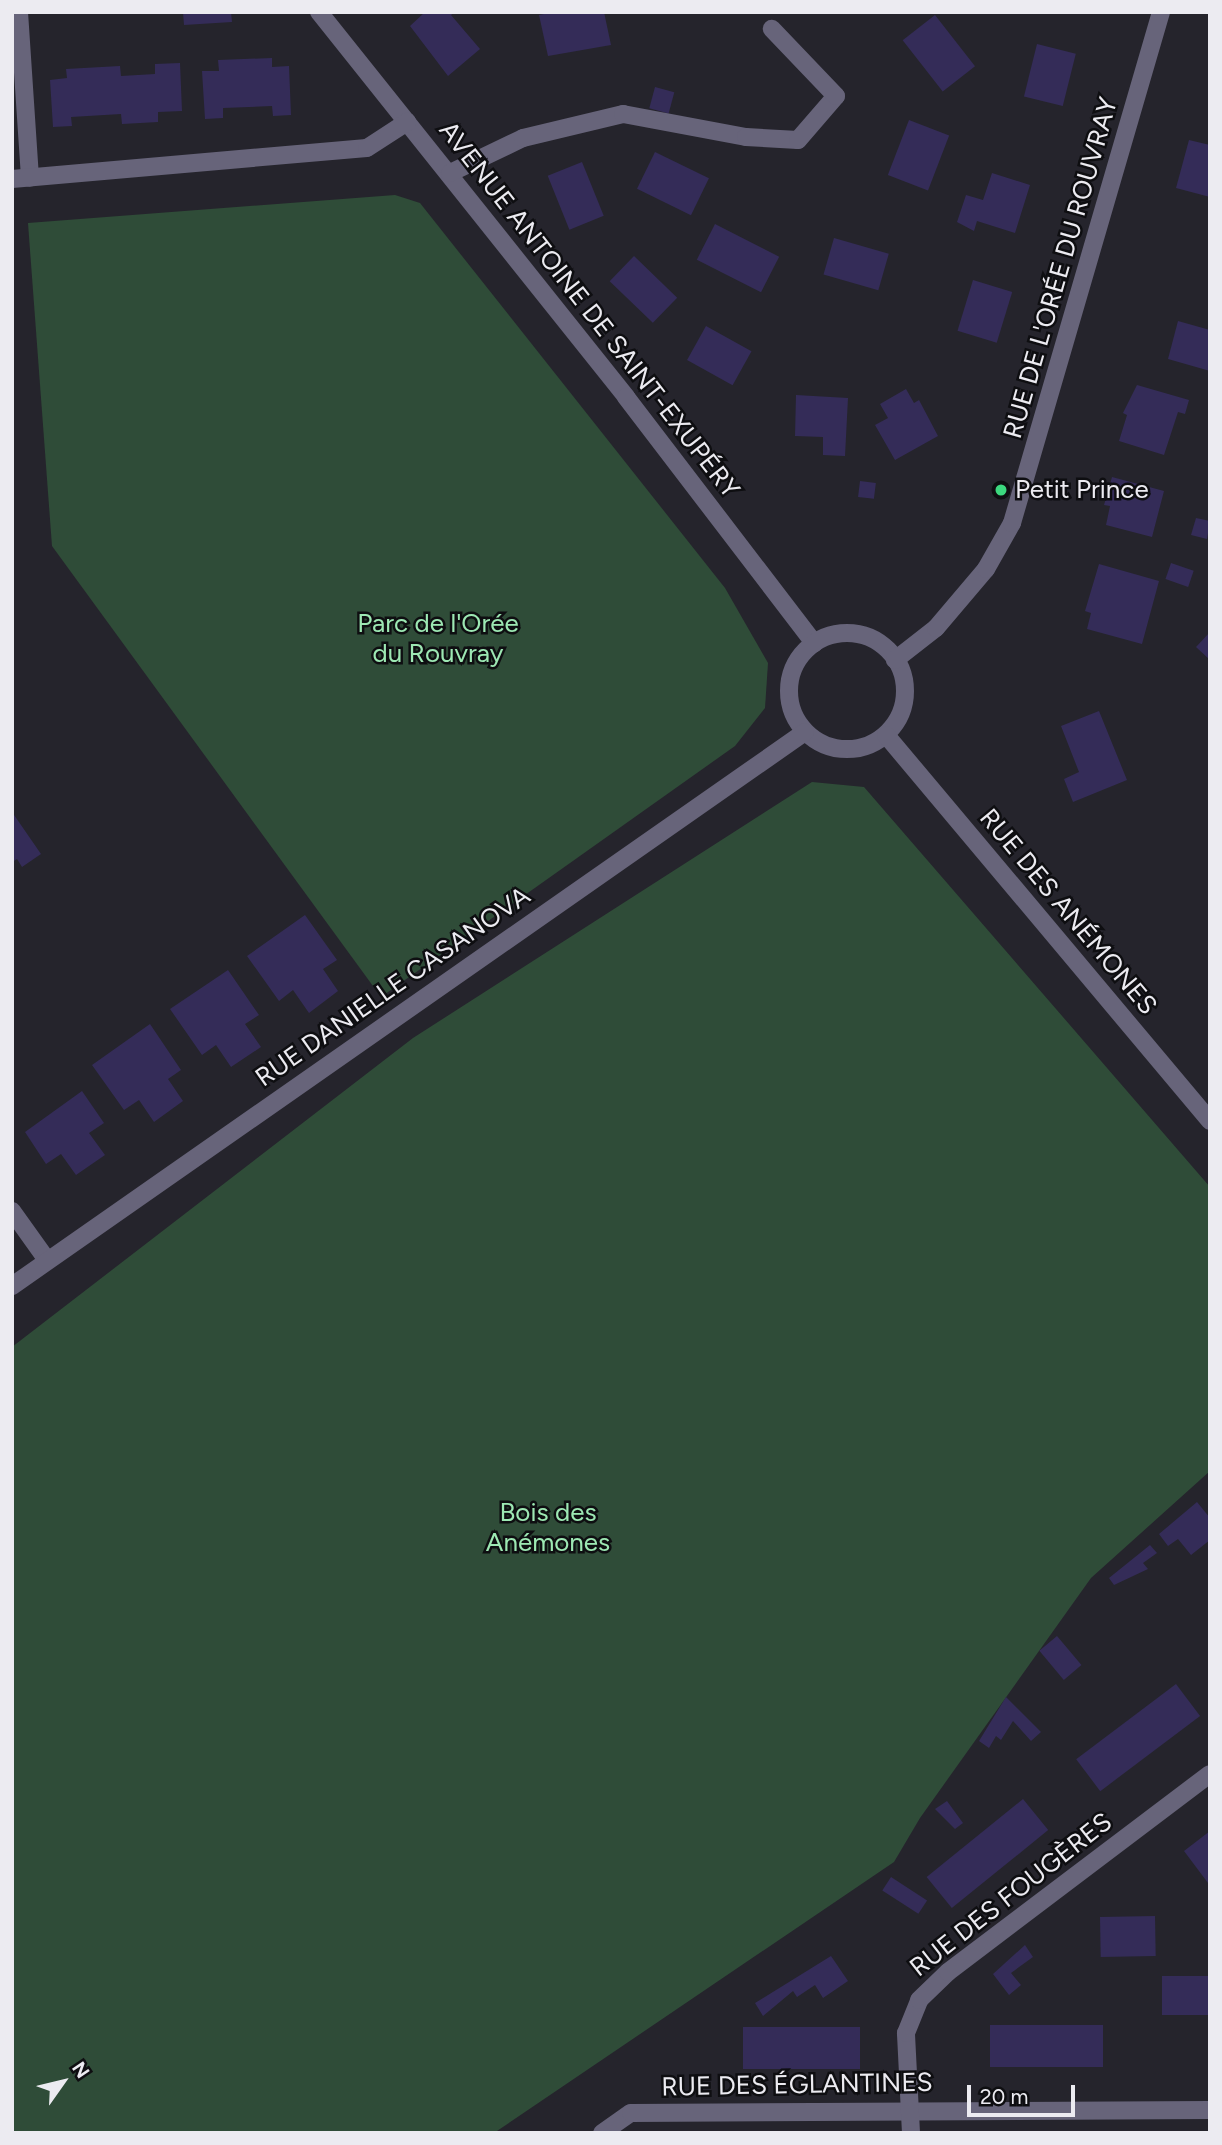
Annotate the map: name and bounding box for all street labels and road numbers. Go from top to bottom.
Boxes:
street label: RUE DE L'ORÉE DU ROUVRAY [997,94,1125,442]
street label: AVENUE ANTOINE DE SAINT-EXUPÉRY [432,116,746,504]
street label: RUE DES ANÉMONES [973,803,1163,1021]
street label: RUE DANIELLE CASANOVA [250,880,536,1094]
street label: RUE DES FOUGÈRES [904,1806,1118,1984]
street label: RUE DES ÉGLANTINES [661,2067,933,2103]

